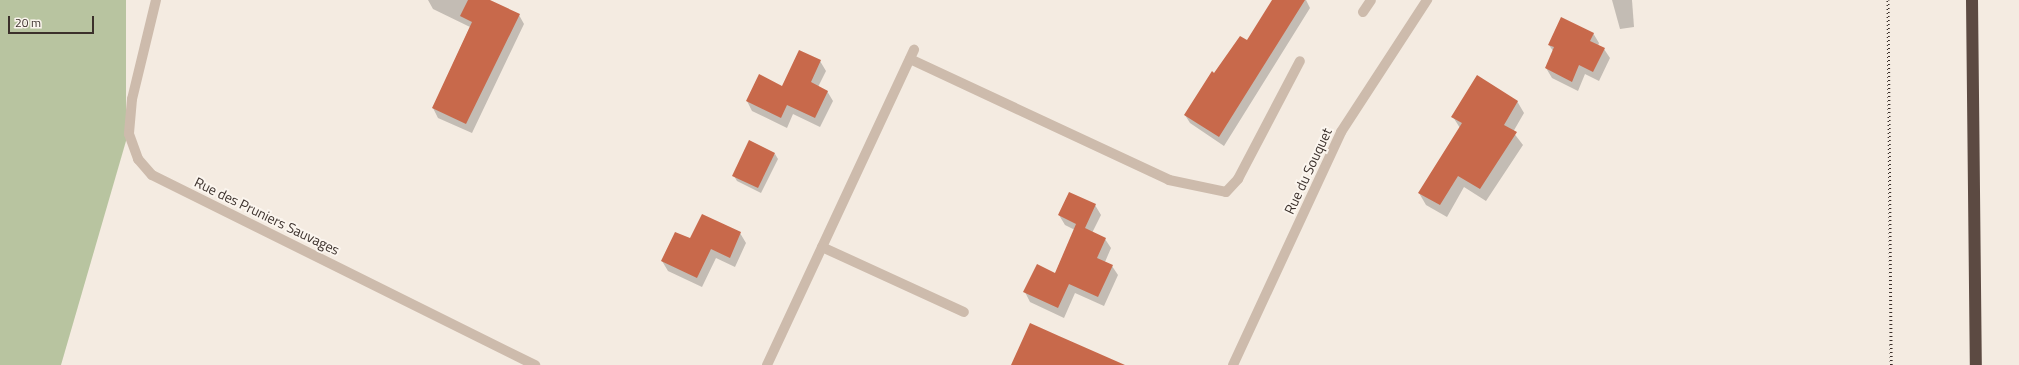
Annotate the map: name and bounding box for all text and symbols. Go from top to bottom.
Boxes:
scale bar [10,8,96,34]
text: 20 m [15,13,41,32]
street label: Rue du Souquet [1281,125,1335,217]
street label: Rue des Pruniers Sauvages [192,174,342,258]

